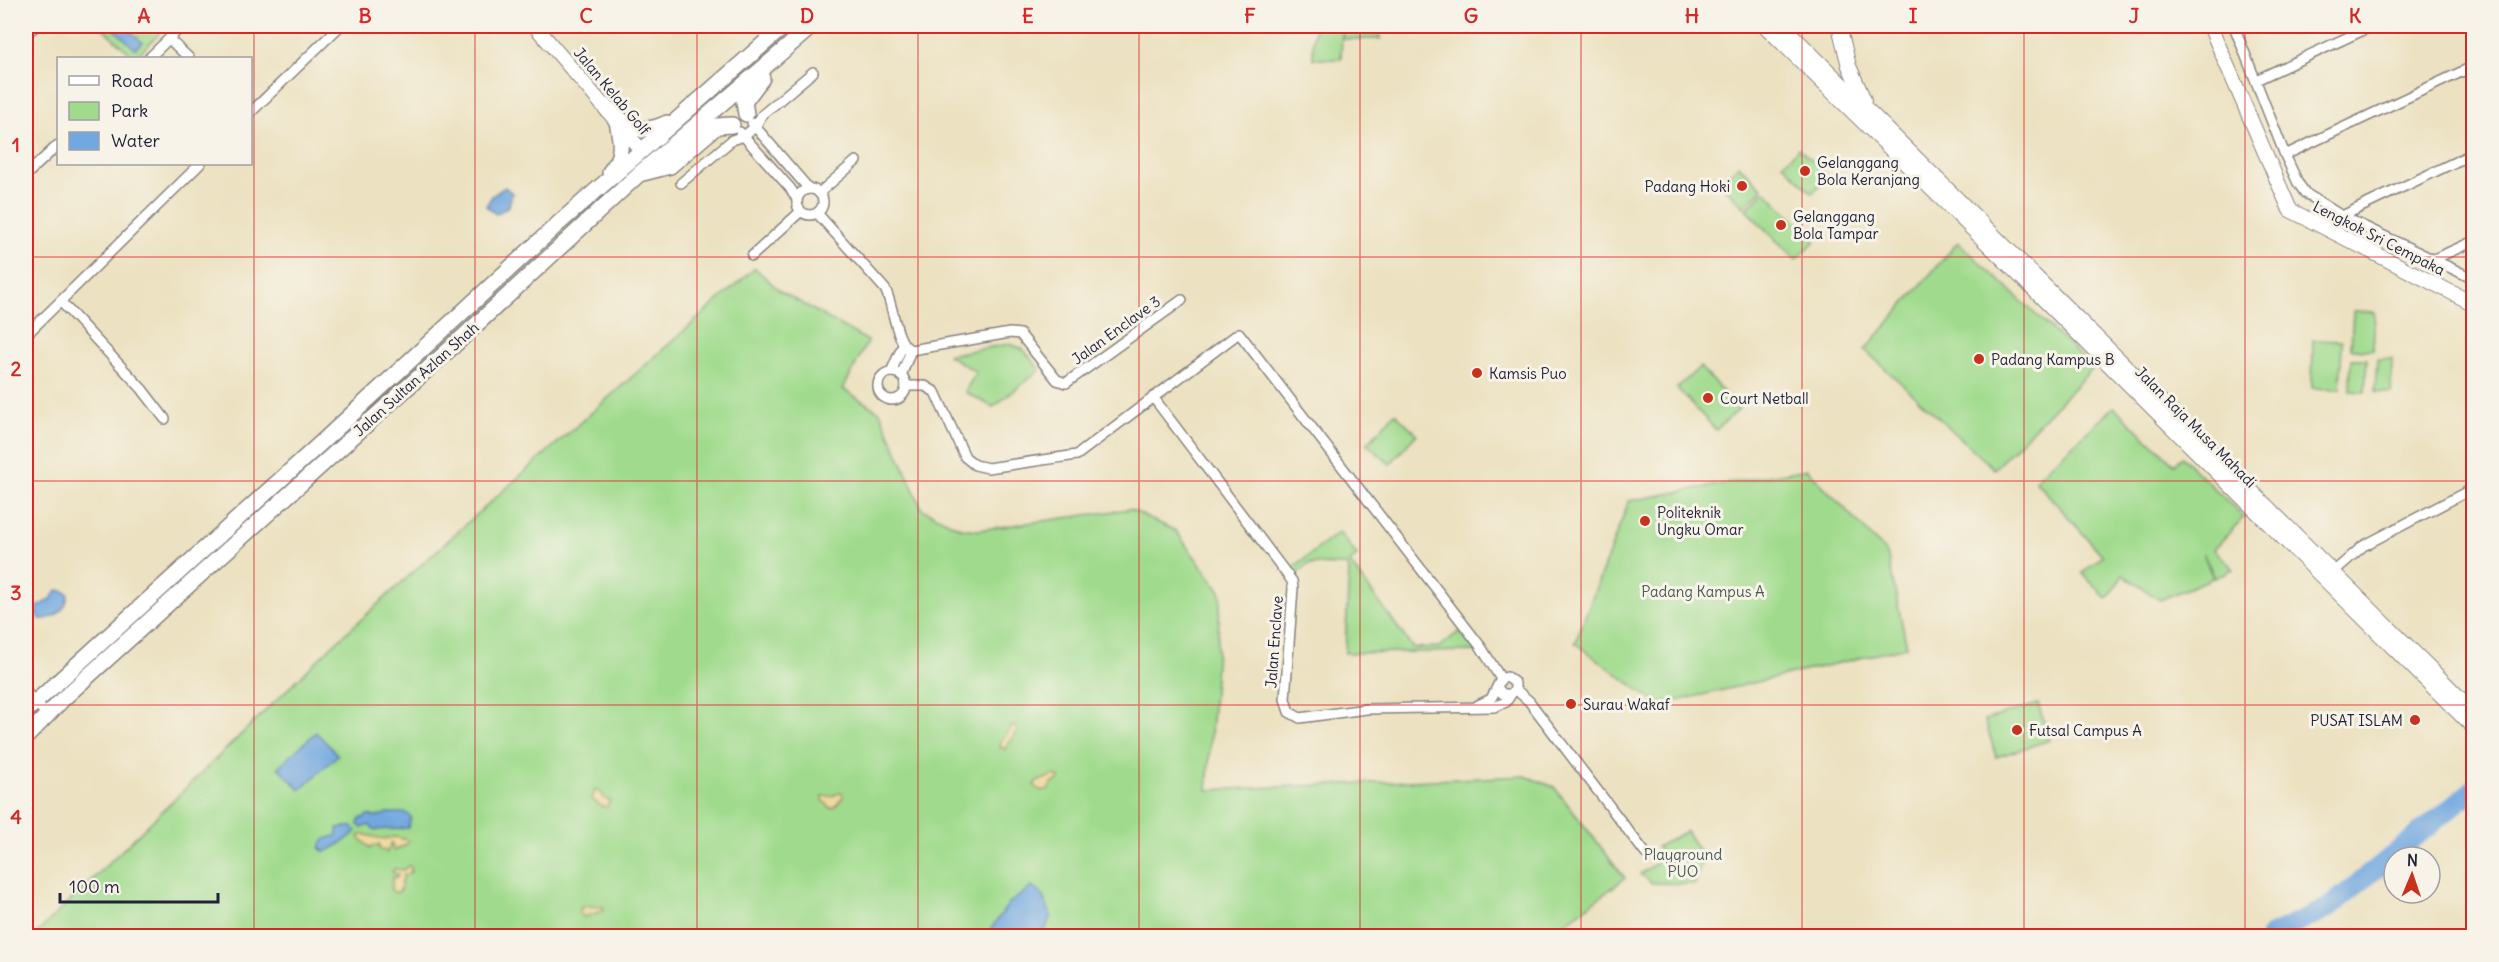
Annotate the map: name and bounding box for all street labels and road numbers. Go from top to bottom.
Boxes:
street label: Jalan Kelab Golf [570,43,655,140]
street label: Lengkok Sri Cempaka [2310,197,2448,280]
street label: Jalan Enclave 3 [1068,292,1164,368]
street label: Jalan Sultan Azlan Shah [349,318,483,440]
street label: Jalan Raja Musa Mahadi [2131,362,2261,492]
street label: Jalan Enclave [1261,595,1287,689]

